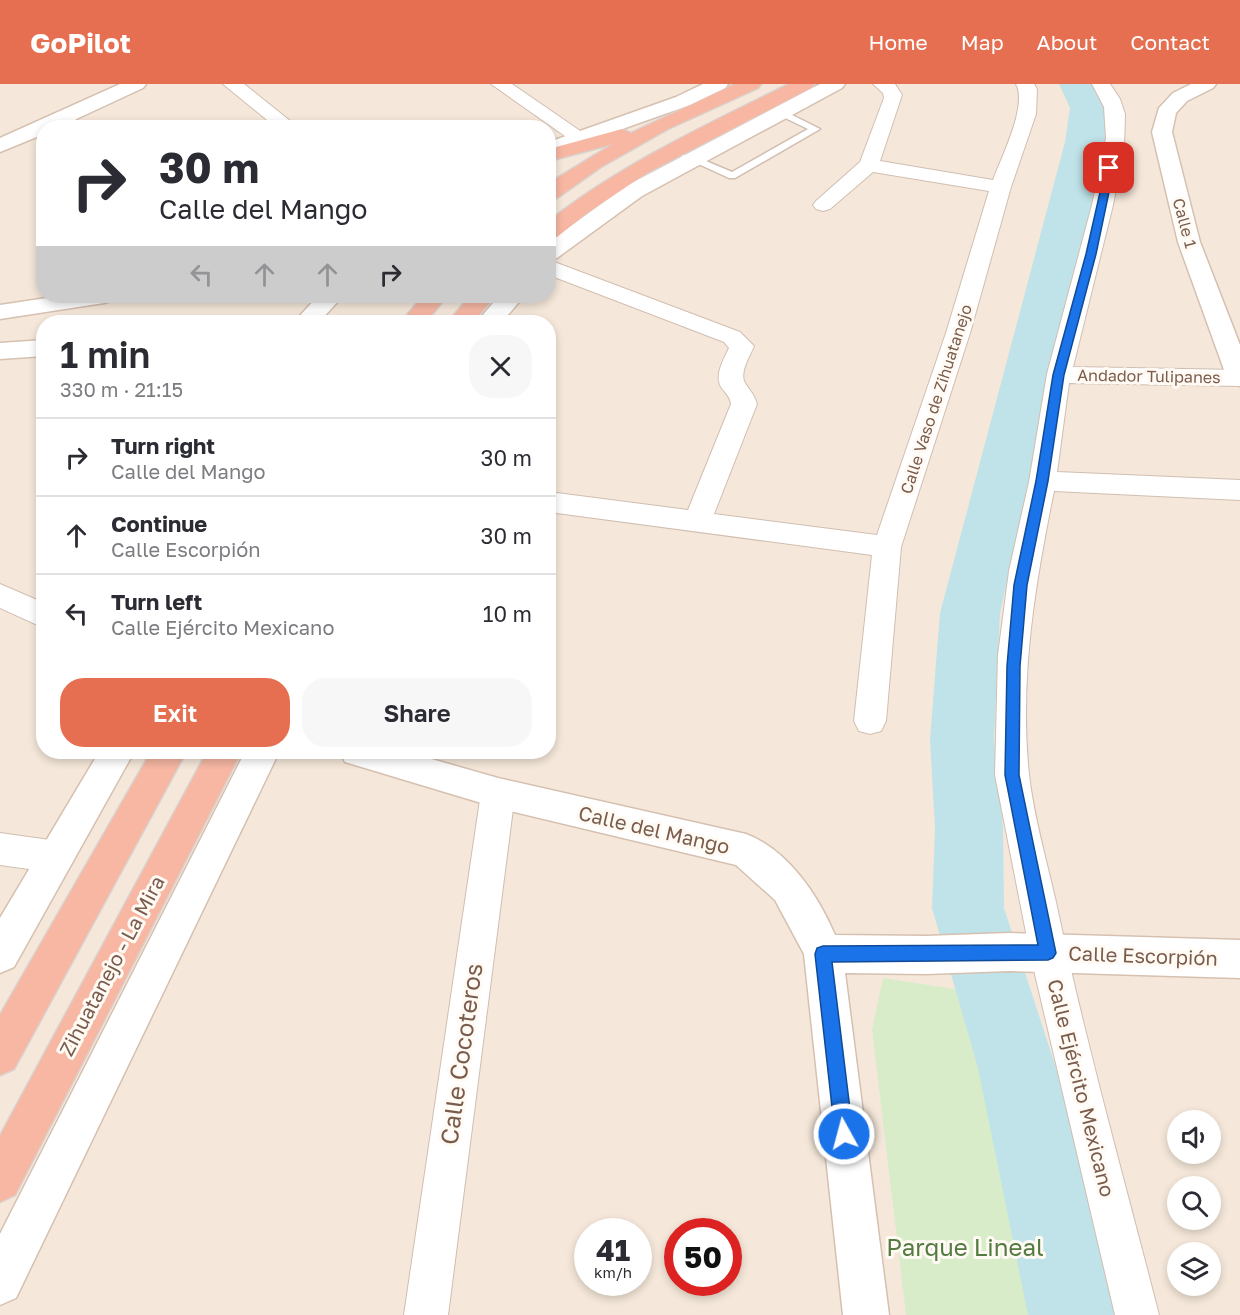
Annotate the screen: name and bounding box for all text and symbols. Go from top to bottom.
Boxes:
text: GoPilot [30,26,131,59]
text: Home [868,29,928,55]
text: Map [961,29,1004,55]
text: About [1037,29,1097,55]
text: Contact [1130,29,1210,55]
text: 30 m [159,142,259,192]
pin [1083,142,1134,193]
icon: right [60,144,138,222]
icon: arrive [1092,151,1125,184]
text: Calle del Mango [159,193,368,225]
street label: Calle 1 [1169,196,1201,250]
icon: left [185,258,218,291]
icon: ahead [248,258,281,291]
icon: ahead [311,258,344,291]
icon: right [374,258,407,291]
street label: Calle Vaso de Zihuatanejo [896,302,976,496]
text: 1 min [60,333,150,376]
button: close [469,335,532,398]
street label: Andador Tulipanes [1077,365,1221,387]
text: 330 m · 21:15 [60,377,183,401]
text: Turn right [111,432,215,459]
icon: right [60,441,93,474]
text: 30 m [481,444,532,471]
text: Calle del Mango [111,459,266,483]
text: Continue [111,510,207,537]
icon: ahead [60,519,93,552]
text: 30 m [481,522,532,549]
text: Calle Escorpión [111,537,261,561]
text: Turn left [111,588,202,615]
icon: left [60,597,93,630]
text: 10 m [483,600,532,627]
text: Calle Ejército Mexicano [111,615,334,639]
button: Exit [60,678,290,747]
button: Share [302,678,532,747]
street label: Calle del Mango [576,800,732,858]
street label: Zihuatanejo - La Mira [53,871,169,1060]
street label: Calle Escorpión [1068,940,1218,970]
street label: Calle Cocoteros [433,961,488,1146]
street label: Calle Ejército Mexicano [1043,976,1121,1199]
position arrow [812,1102,876,1166]
map controls [1167,1110,1221,1296]
button: sound [1167,1110,1221,1164]
button: search [1167,1176,1221,1230]
speed limit sign: 50 [664,1218,742,1296]
text: 41 [596,1232,630,1268]
park label: Parque Lineal [886,1232,1044,1261]
button: layers [1167,1242,1221,1296]
text: km/h [594,1263,632,1281]

